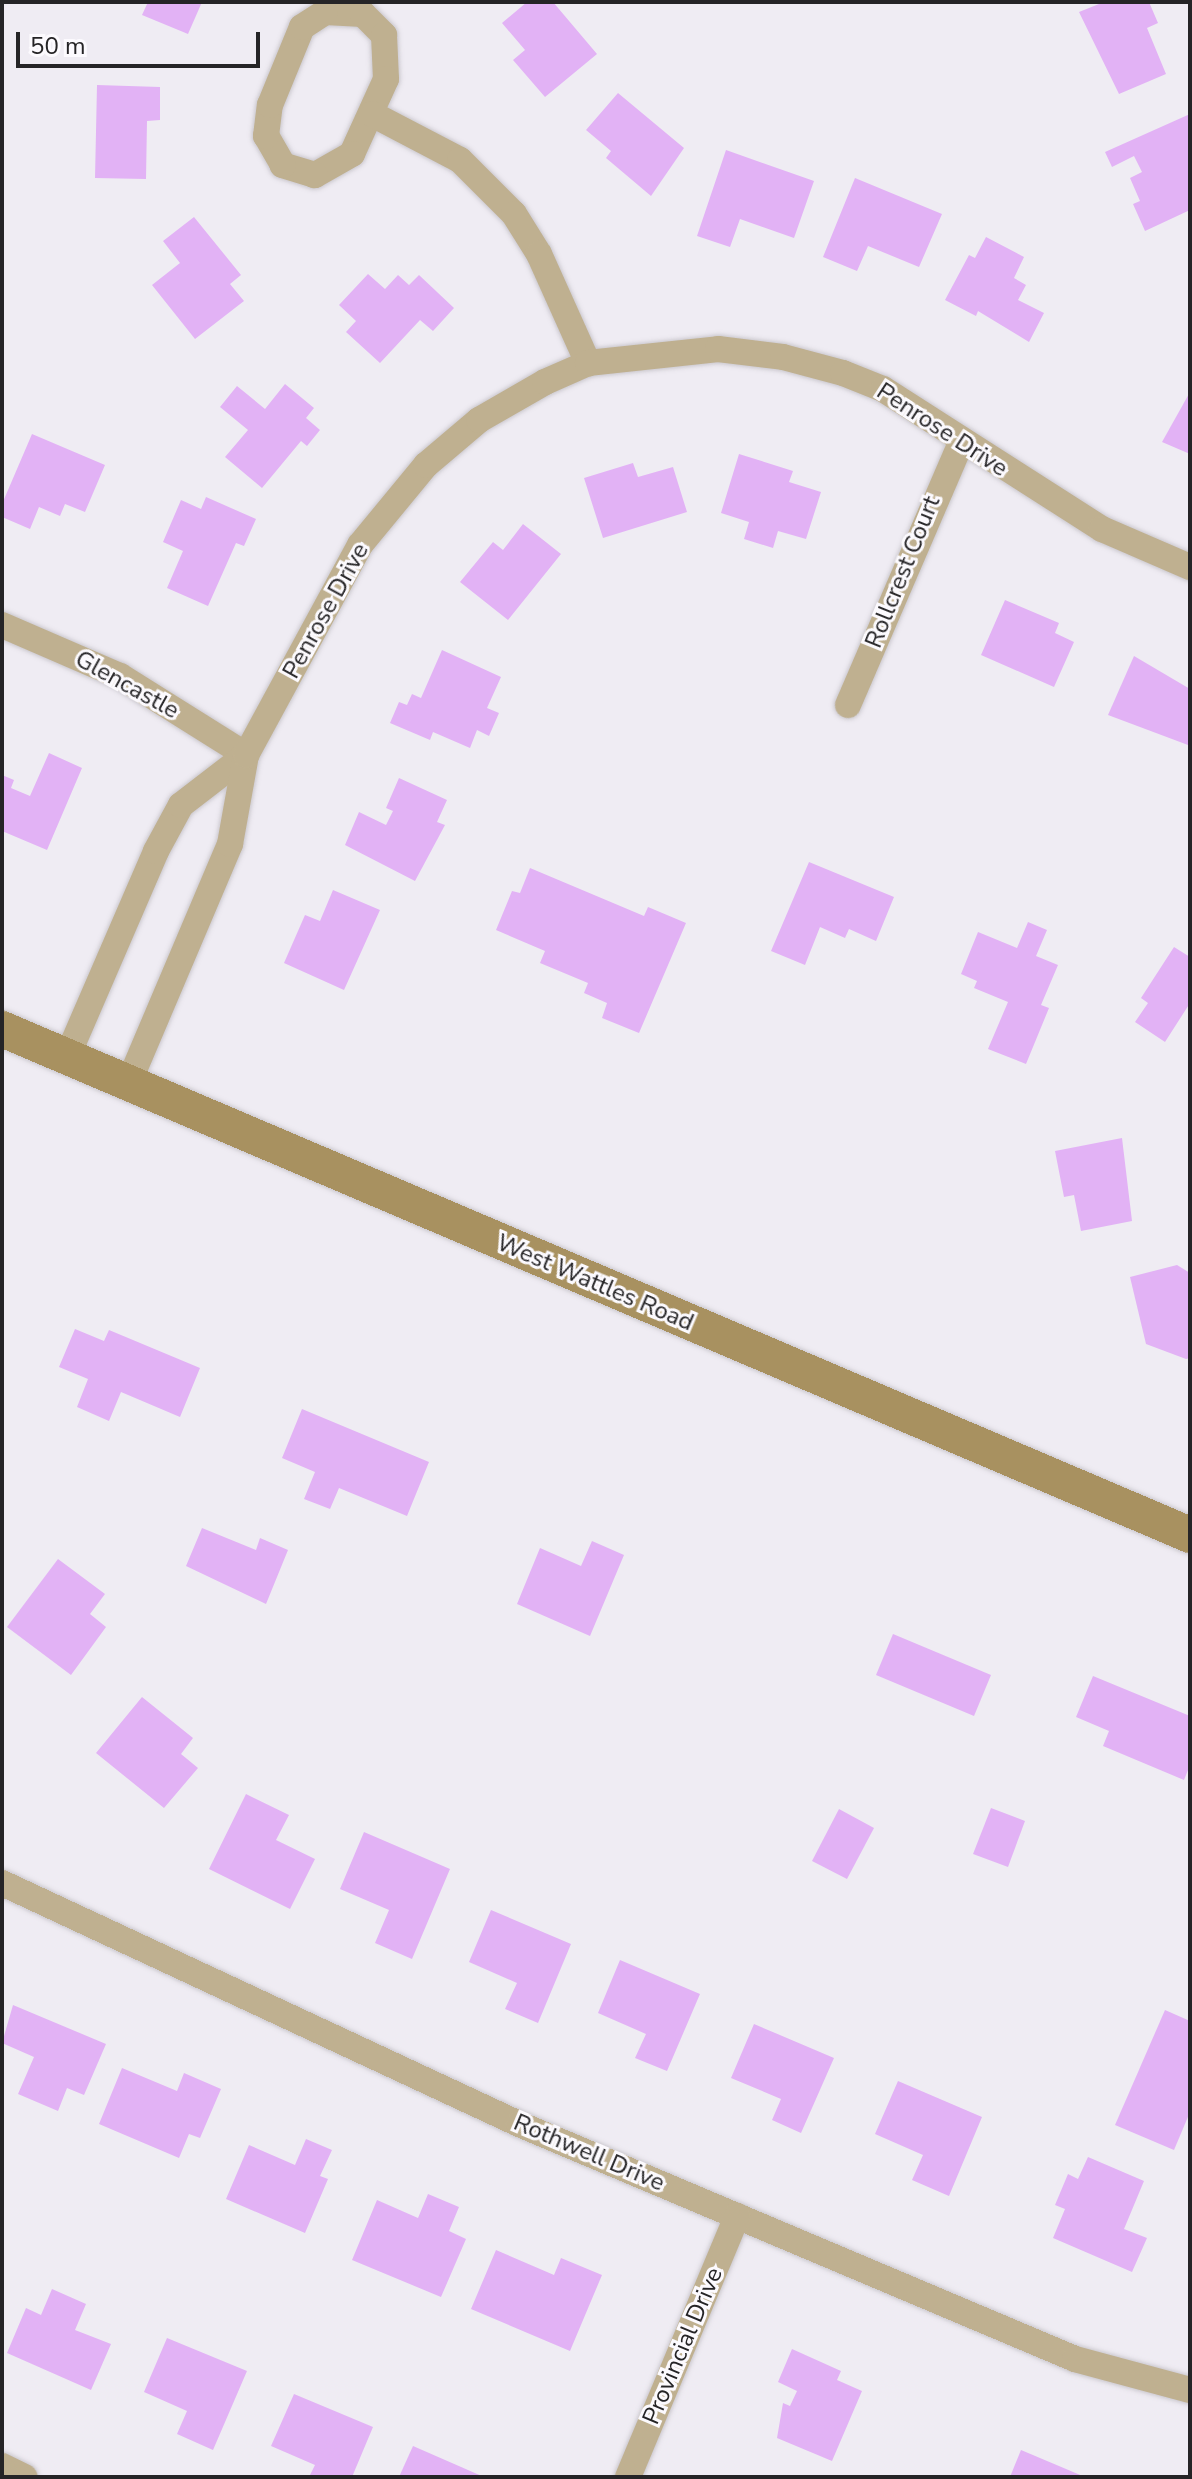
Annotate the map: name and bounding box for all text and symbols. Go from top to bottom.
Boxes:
scale bar [20,16,264,66]
text: 50 m [30,30,86,62]
street label: Penrose Drive [871,377,1013,483]
street label: Rollcrest Court [859,492,947,652]
street label: Penrose Drive [277,538,375,684]
street label: Glencastle [70,645,184,725]
street label: West Wattles Road [492,1228,698,1338]
street label: Rothwell Drive [509,2108,669,2198]
street label: Provincial Drive [637,2263,729,2429]

